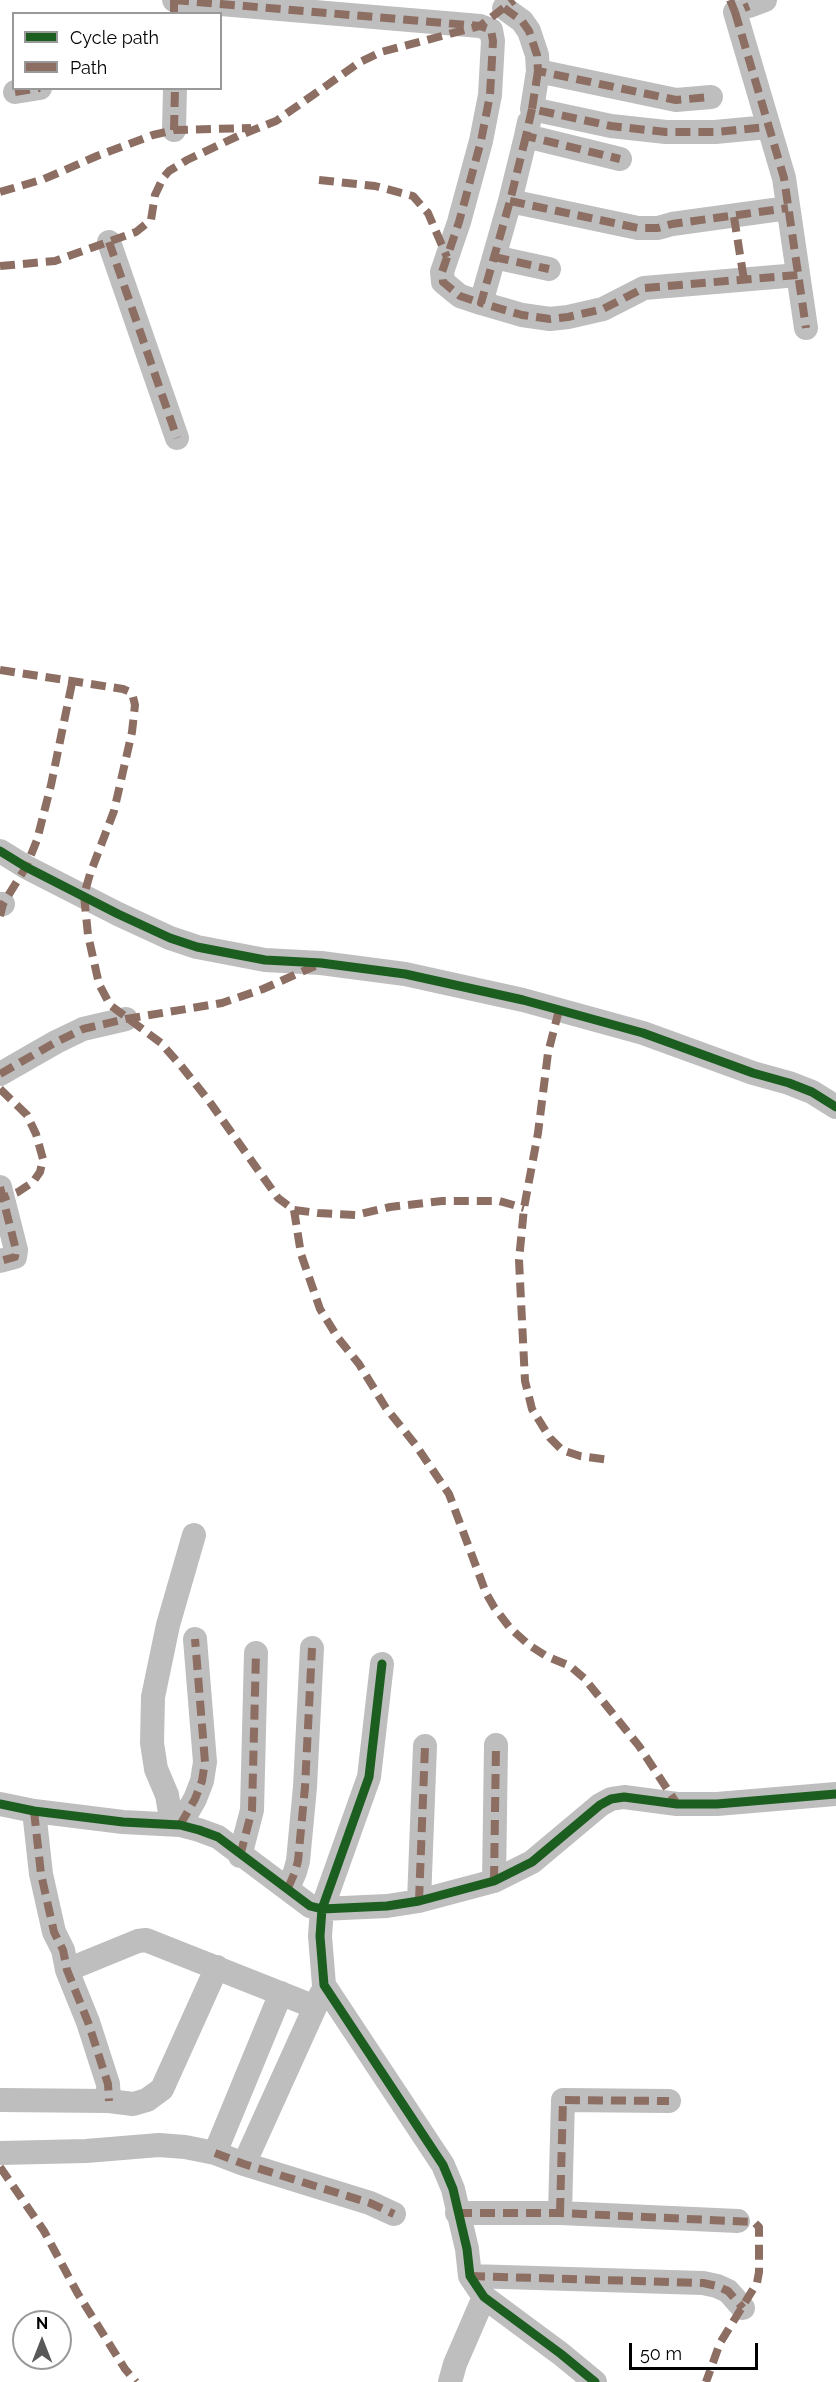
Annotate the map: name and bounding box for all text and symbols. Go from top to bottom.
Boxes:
legend [12,12,222,90]
text: Cycle path [70,27,159,48]
text: Path [70,57,107,78]
north arrow [12,2310,72,2370]
text: N [36,2314,48,2333]
scale bar [632,2331,761,2369]
text: 50 m [640,2343,682,2364]

